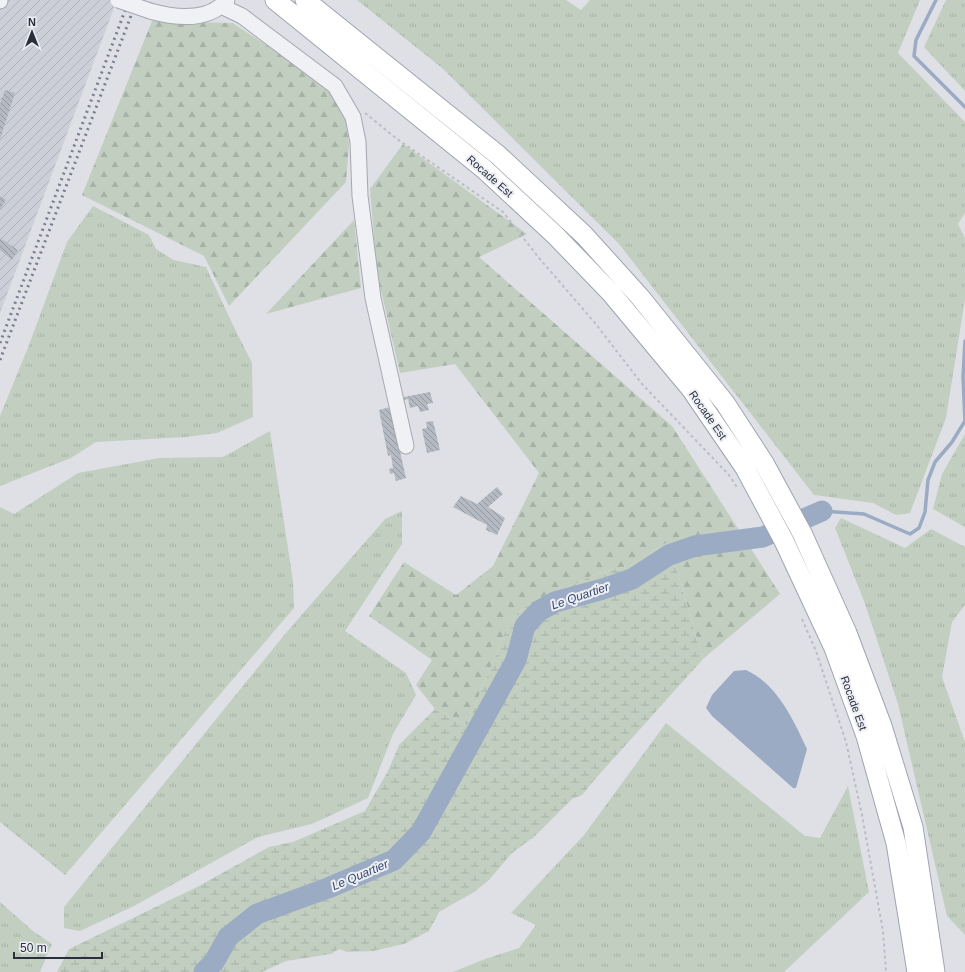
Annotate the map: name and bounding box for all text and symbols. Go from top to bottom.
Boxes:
north arrow [12,12,52,52]
text: N [28,16,36,28]
street label: Rocade Est [465,153,515,199]
street label: Rocade Est [687,388,729,442]
water label: Le Quartier [549,579,612,612]
street label: Rocade Est [839,674,869,732]
water label: Le Quartier [330,856,391,893]
scale bar [14,934,102,960]
text: 50 m [20,941,47,955]

